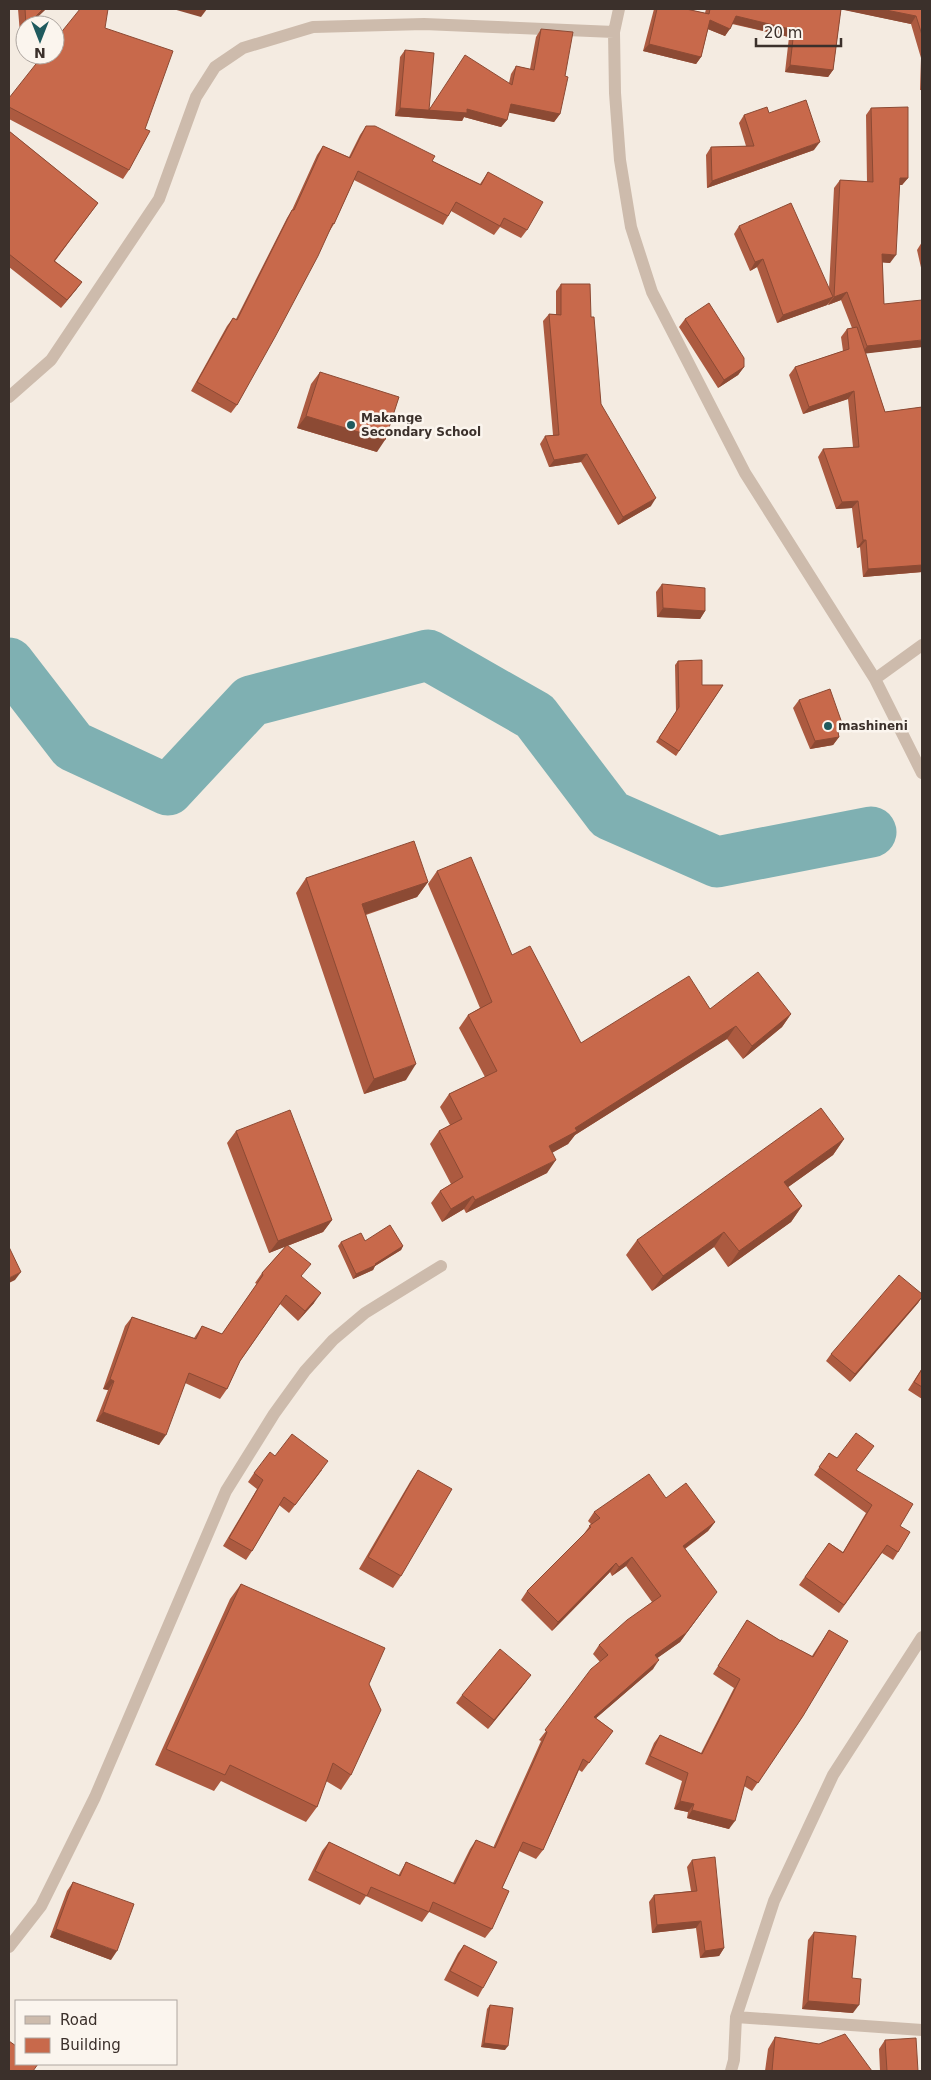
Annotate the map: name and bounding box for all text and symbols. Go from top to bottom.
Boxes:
north arrow [15,15,65,65]
scale bar [756,15,841,47]
text: 20 m [764,24,802,42]
text: N [34,45,46,61]
place label: Makange Secondary School [361,411,481,439]
marker: Makange Secondary School [345,419,357,431]
place label: mashineni [838,719,908,733]
marker: mashineni [822,720,834,732]
legend [15,2000,178,2065]
text: Road [60,2011,98,2029]
text: Building [60,2036,121,2054]

